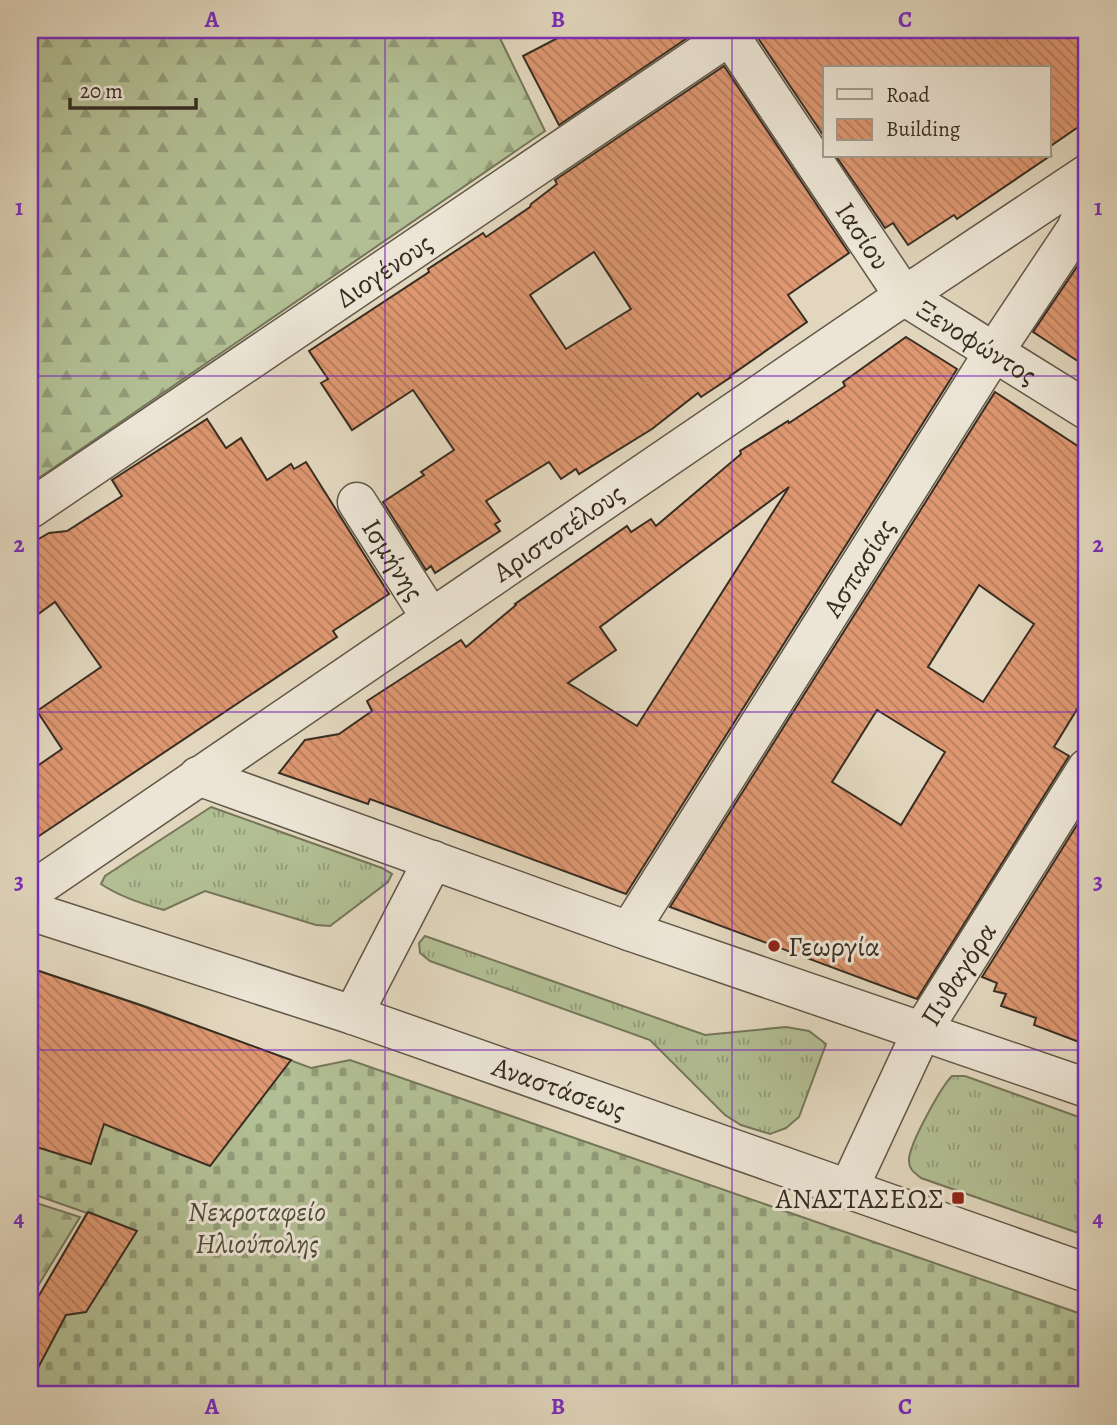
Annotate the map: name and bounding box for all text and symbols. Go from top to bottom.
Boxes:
text: A [204,4,220,35]
text: B [551,4,565,35]
text: C [898,4,912,35]
scale bar [70,66,196,110]
legend [823,66,1050,158]
text: 20 m [80,77,123,105]
text: Road [886,81,930,109]
text: Building [886,115,961,143]
text: 1 [15,192,23,223]
text: 1 [1094,192,1102,223]
street label: Ιασίου [826,195,899,277]
street label: Διογένους [329,224,440,317]
street label: Ξενοφώντος [909,291,1044,394]
street label: Αριστοτέλους [485,475,632,592]
street label: Ασπασίας [813,511,904,625]
street label: Ισμήνης [352,512,433,608]
text: 2 [13,529,25,560]
text: 2 [1092,529,1104,560]
text: 3 [14,866,24,897]
text: 3 [1093,866,1103,897]
street label: Πυθαγόρα [912,915,1006,1033]
place label: Γεωργία [788,928,880,966]
marker: Γεωργία [766,938,782,954]
street label: Αναστάσεως [486,1047,631,1129]
place label: ΑΝΑΣΤΑΣΕΩΣ [775,1180,944,1218]
marker: ΑΝΑΣΤΑΣΕΩΣ [950,1190,966,1206]
park label: Νεκροταφείο Ηλιούπολης [188,1193,326,1263]
text: 4 [14,1203,25,1234]
text: 4 [1093,1203,1104,1234]
text: A [204,1391,220,1422]
text: B [551,1391,565,1422]
text: C [898,1391,912,1422]

